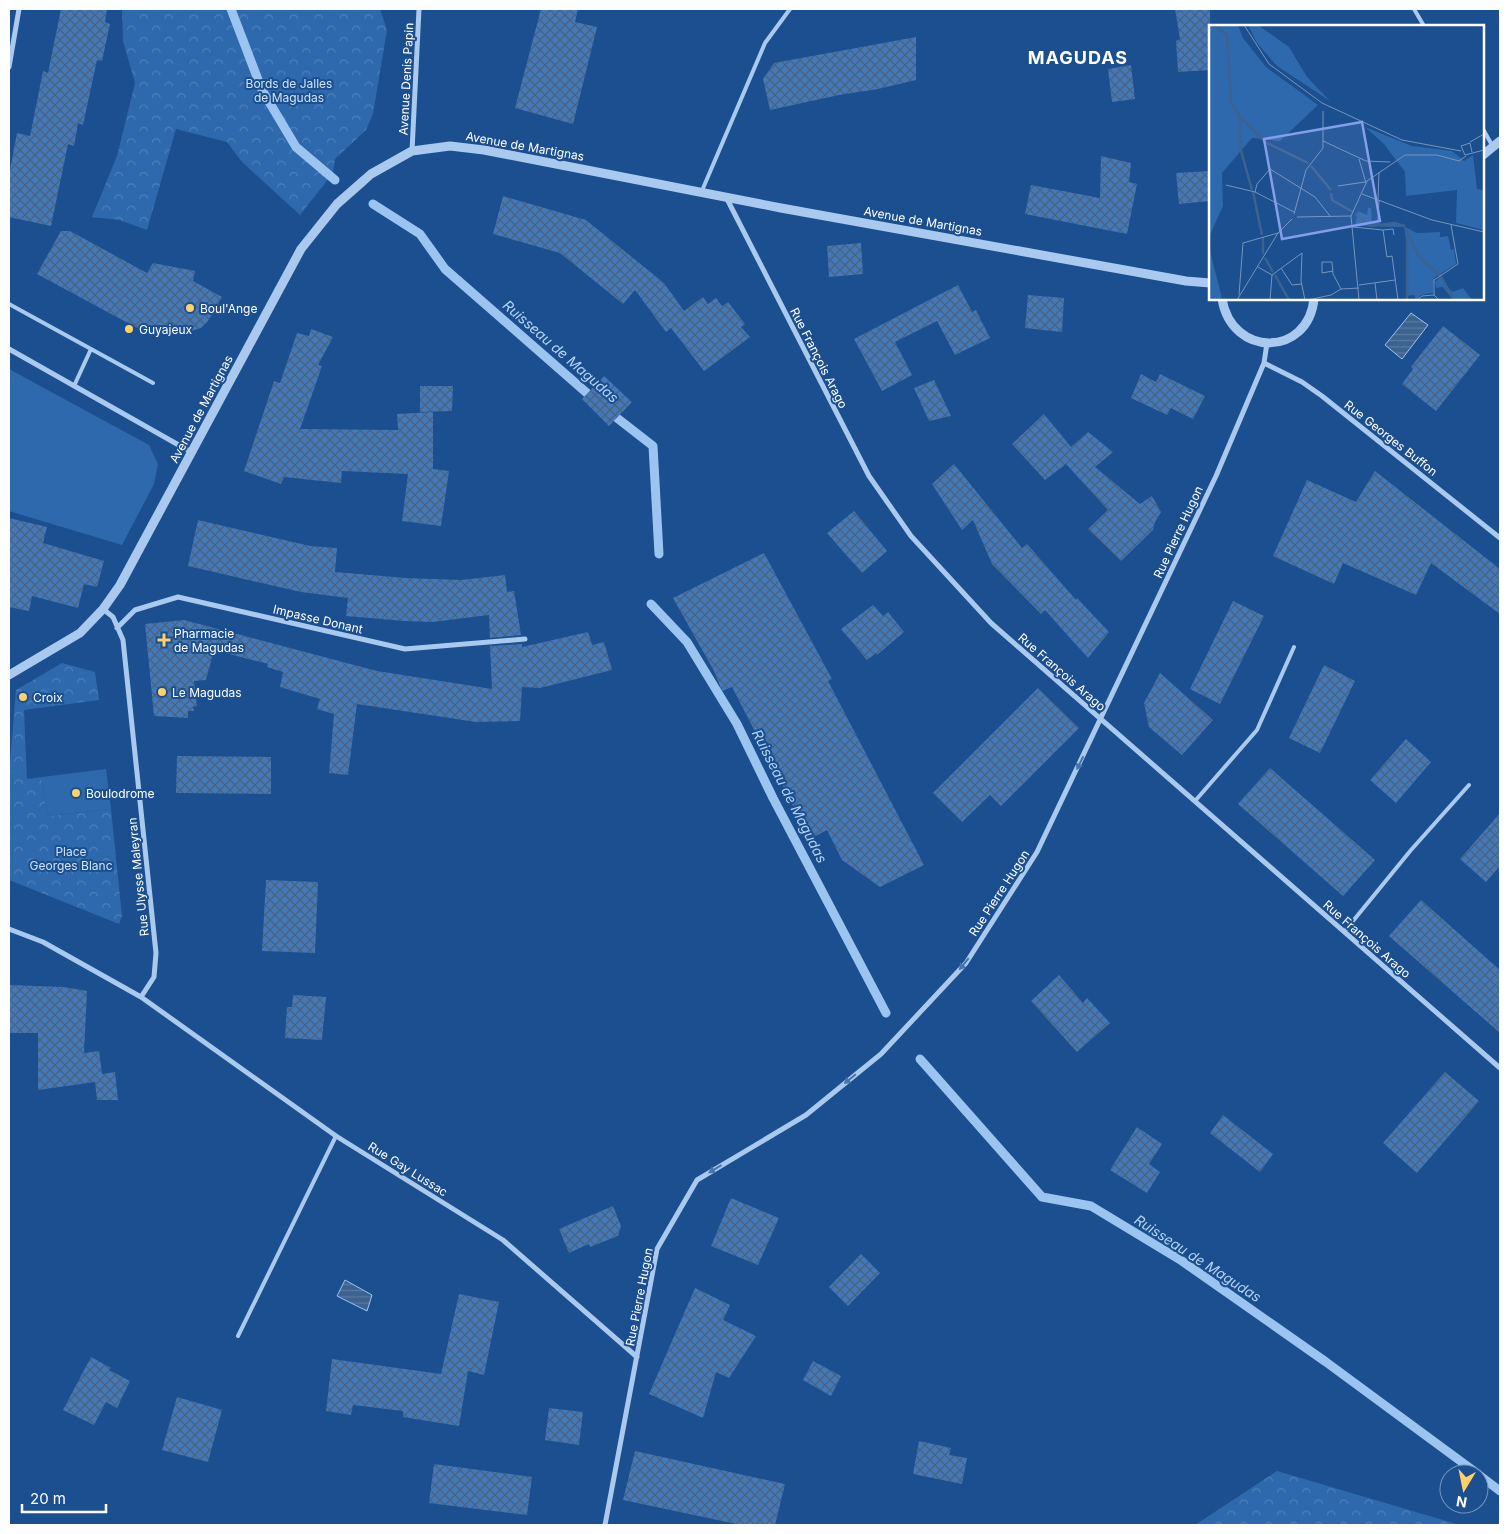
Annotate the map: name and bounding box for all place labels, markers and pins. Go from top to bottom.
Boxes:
place label: Boul'Ange [200,301,257,316]
marker: Boul'Ange [184,302,196,314]
place label: Guyajeux [139,322,192,337]
marker: Guyajeux [123,323,135,335]
place label: Pharmacie de Magudas [174,626,244,655]
marker: Pharmacie de Magudas [158,634,170,646]
place label: Le Magudas [172,685,242,700]
marker: Le Magudas [156,686,168,698]
place label: Croix [33,690,63,705]
marker: Croix [17,691,29,703]
place label: Boulodrome [86,786,155,801]
marker: Boulodrome [70,787,82,799]

